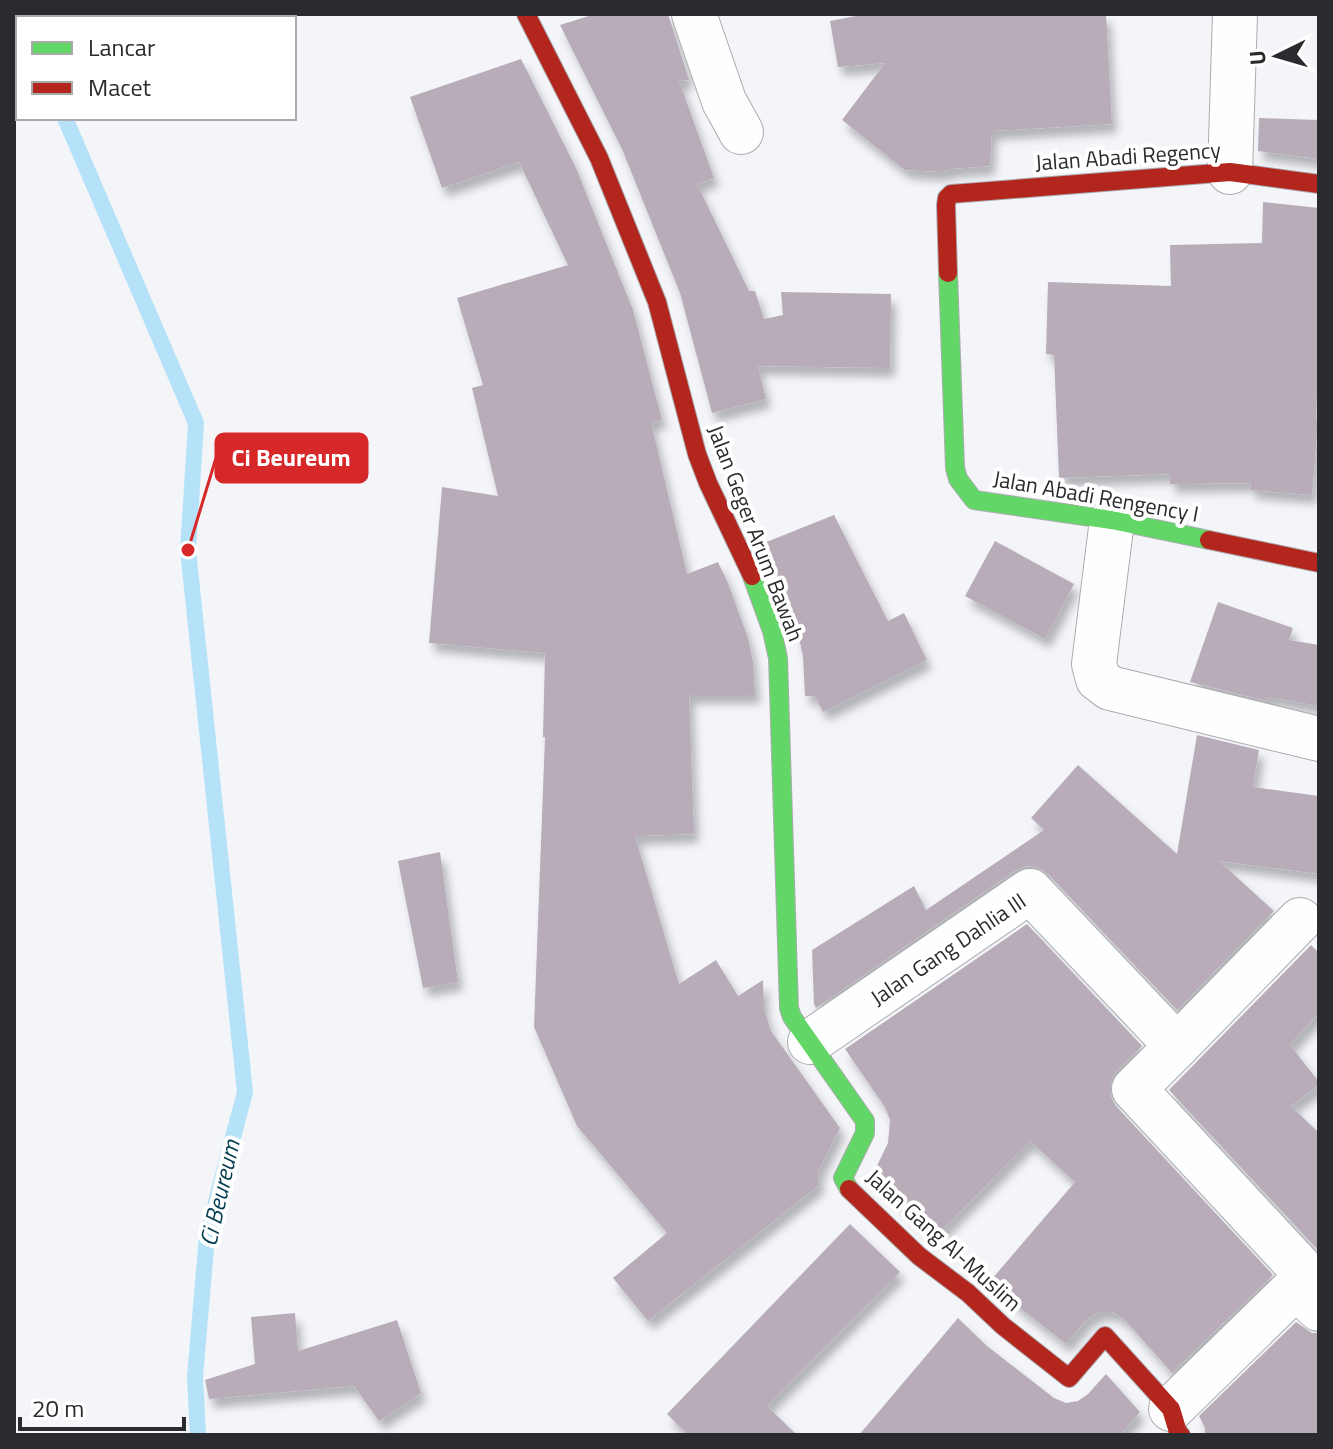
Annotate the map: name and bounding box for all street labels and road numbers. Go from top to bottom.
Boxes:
street label: Jalan Abadi Regency [1034,133,1222,179]
street label: Jalan Geger Arum Bawah [699,420,813,646]
street label: Jalan Abadi Rengency I [991,461,1201,531]
street label: Jalan Gang Dahlia III [863,884,1033,1014]
street label: Jalan Gang Al-Muslim [859,1161,1029,1319]

